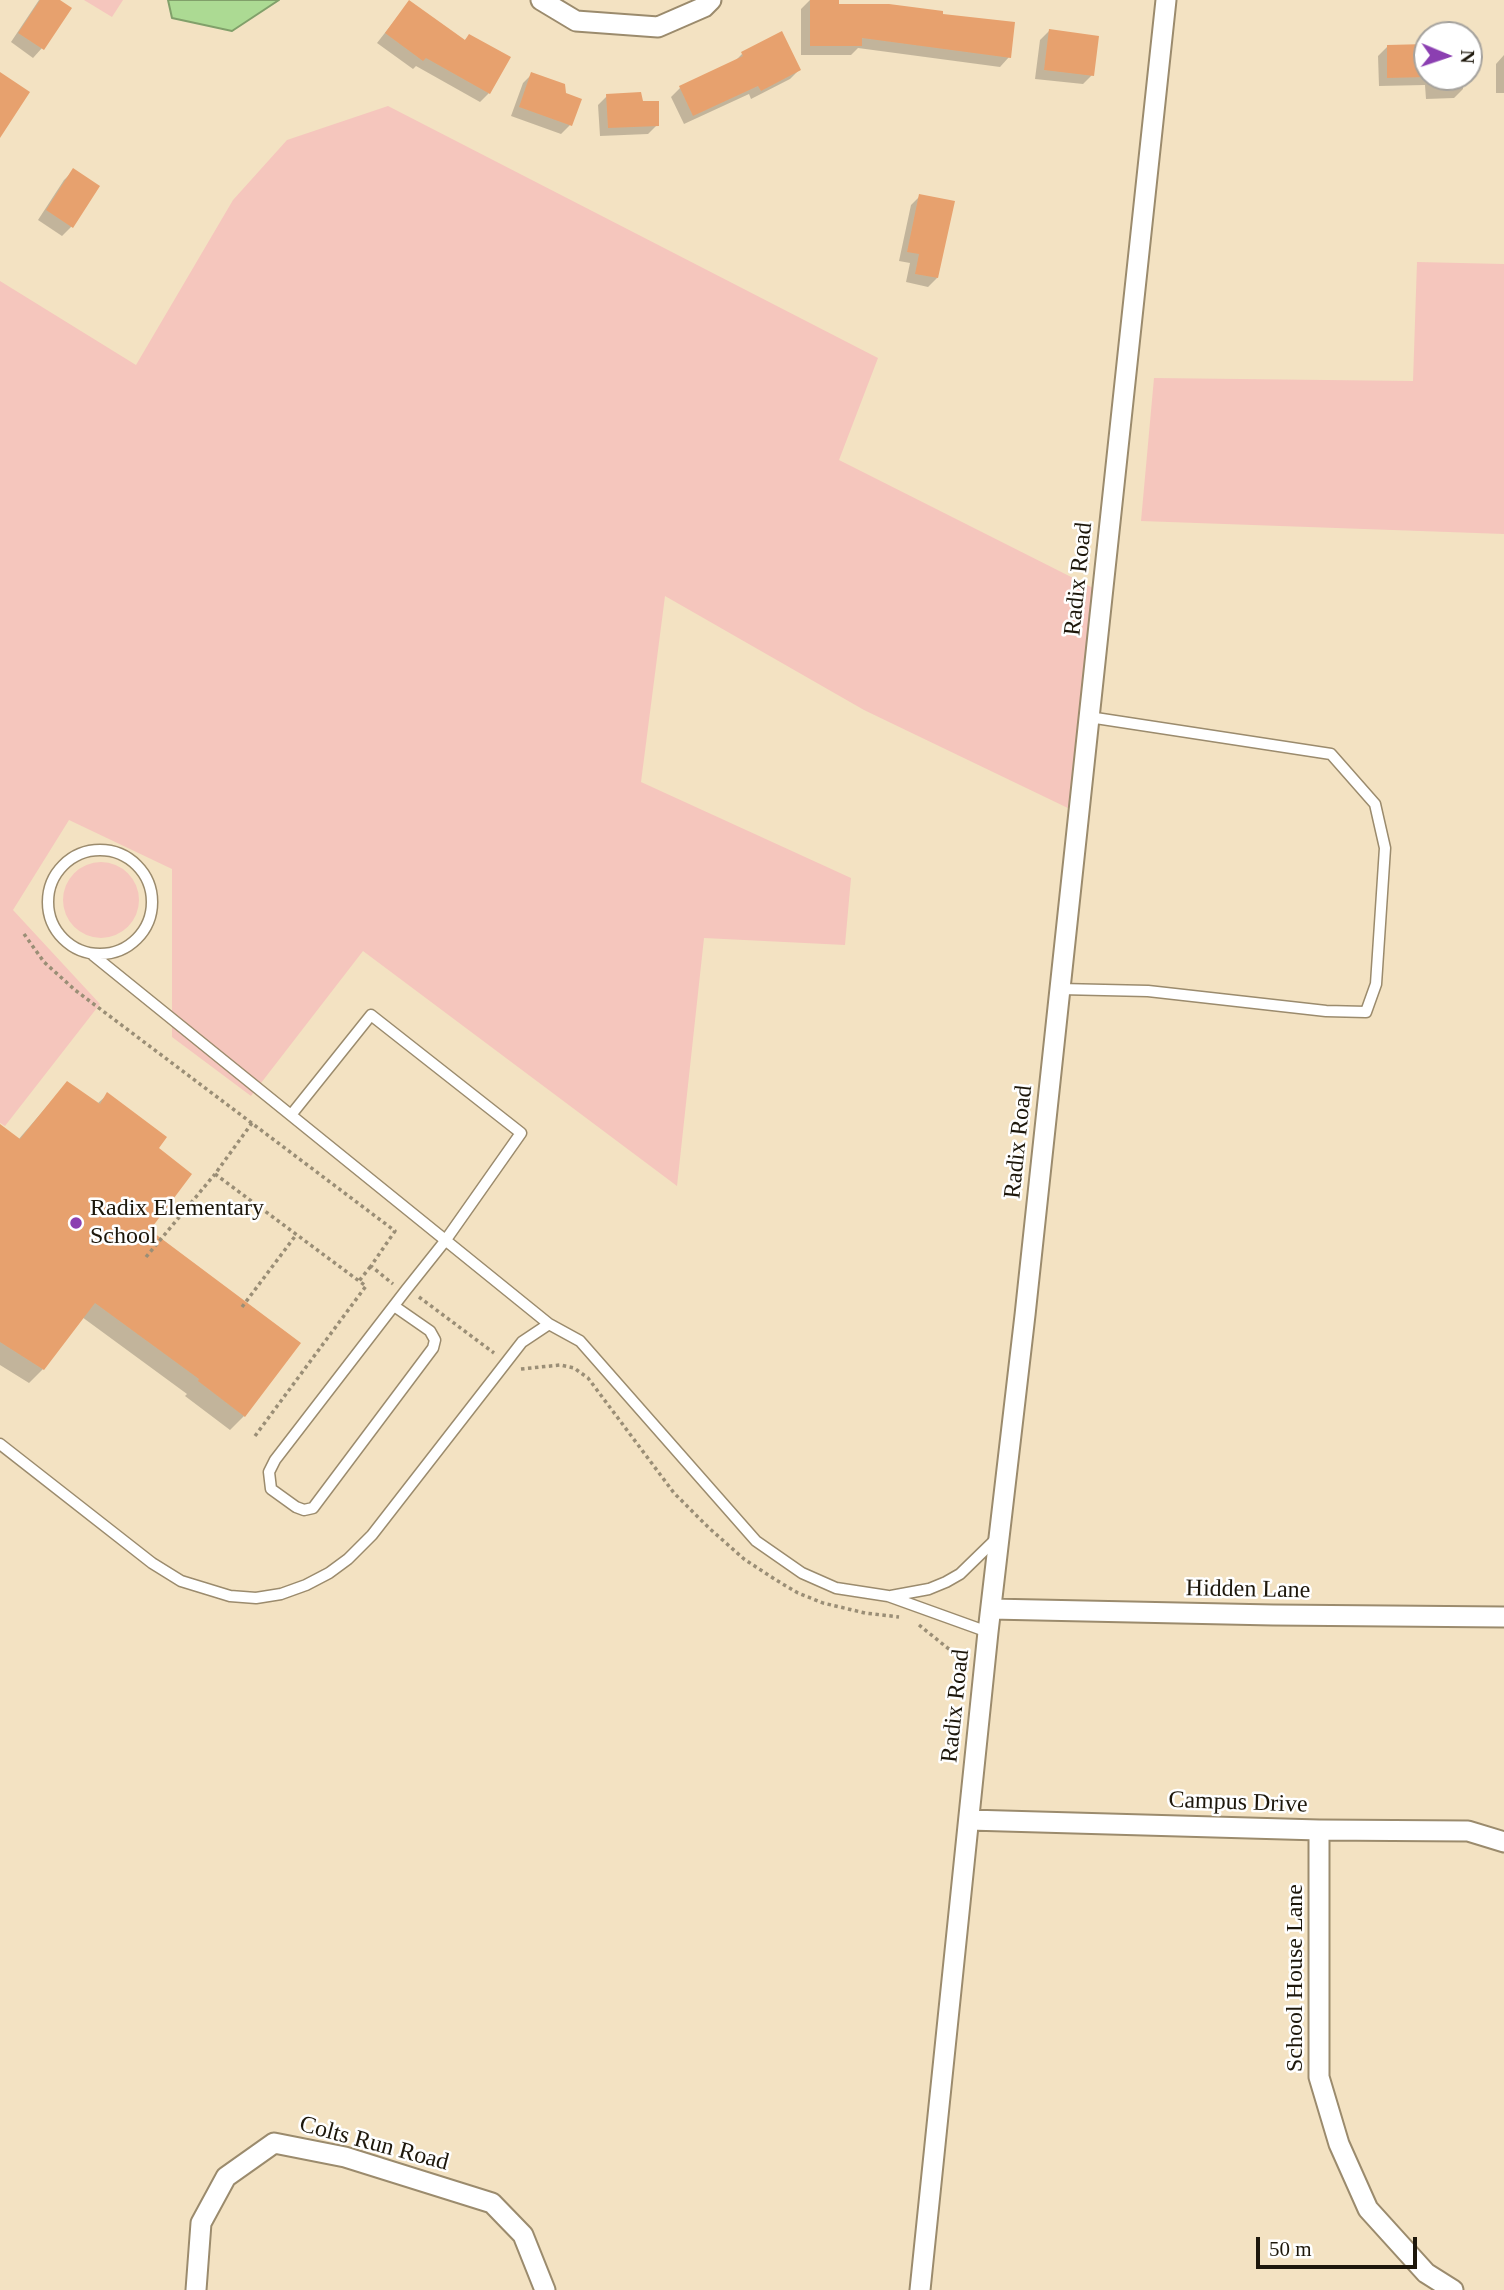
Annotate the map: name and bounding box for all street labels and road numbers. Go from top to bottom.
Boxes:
street label: Radix Road [1059,521,1099,637]
street label: Radix Road [999,1084,1039,1200]
street label: Hidden Lane [1185,1575,1311,1605]
street label: Radix Road [936,1648,976,1764]
street label: Campus Drive [1168,1786,1308,1820]
street label: School House Lane [1282,1884,1310,2072]
street label: Colts Run Road [296,2110,452,2178]

